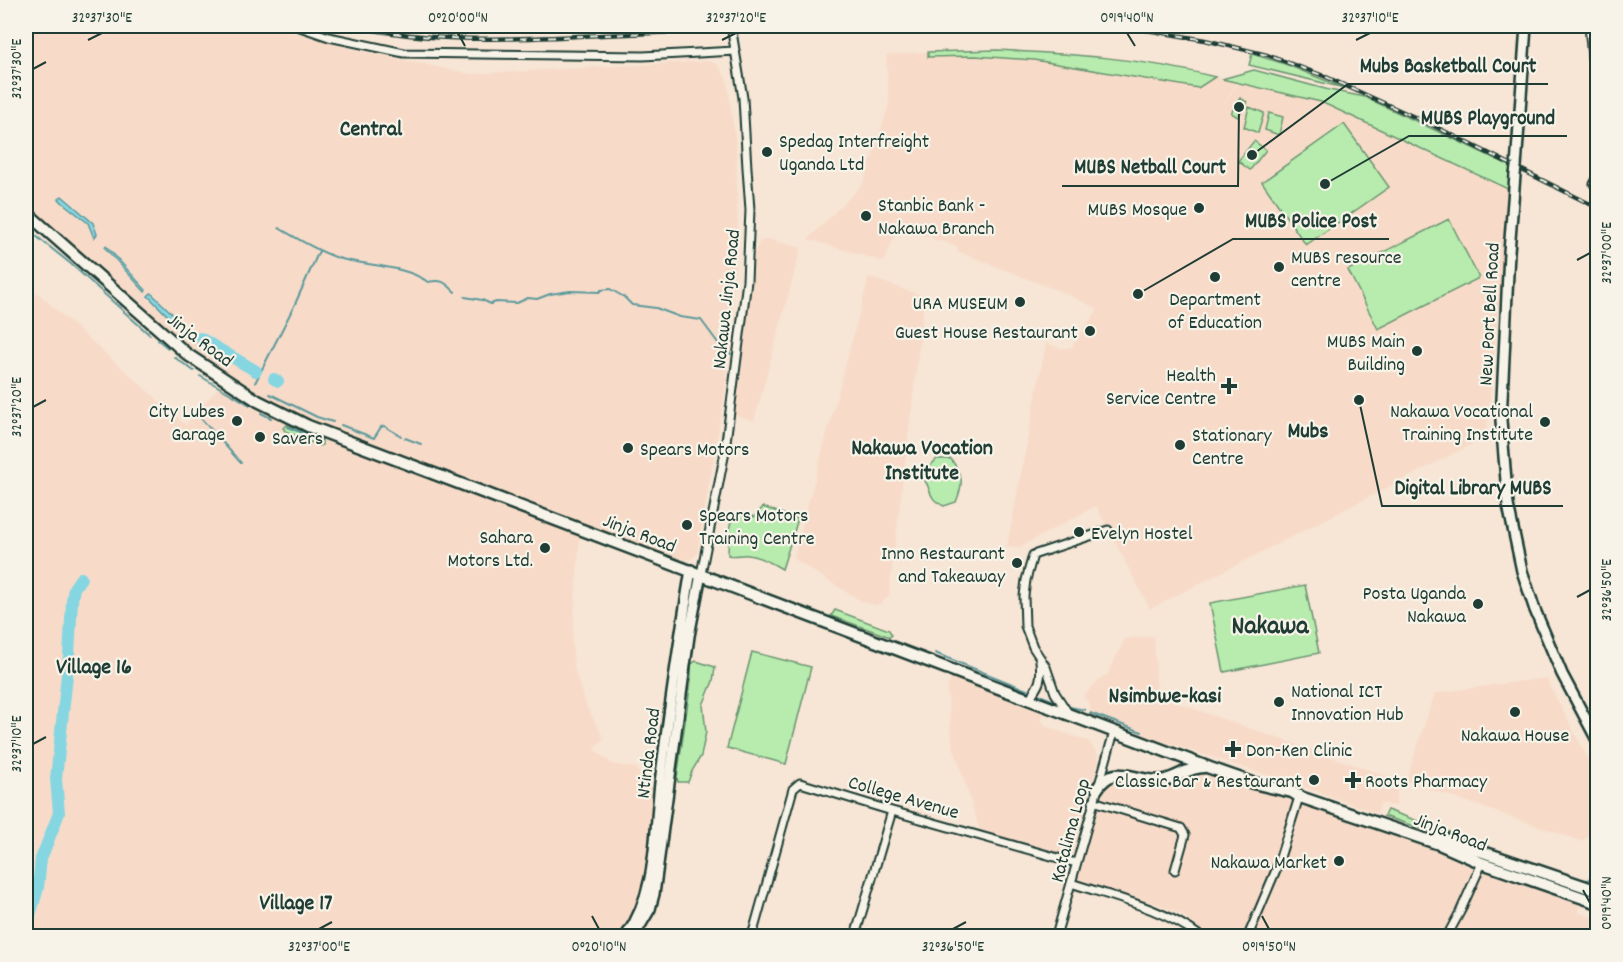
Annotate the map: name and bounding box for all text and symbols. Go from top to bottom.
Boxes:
text: 32°37'30"E [72,8,132,30]
text: 0°20'00"N [428,8,488,30]
text: 32°37'20"E [706,8,766,30]
text: 0°19'40"N [1100,8,1154,30]
text: 32°37'10"E [1341,8,1399,30]
text: 32°37'30"E [7,39,29,99]
callout: Mubs Basketball Court [1348,45,1548,84]
text: Mubs Basketball Court [1360,53,1536,83]
callout: MUBS Playground [1409,97,1567,136]
text: MUBS Playground [1421,105,1555,135]
district label: Central [340,115,403,146]
place label: Spedag Interfreight Uganda Ltd [779,129,929,180]
marker: Spedag Interfreight Uganda Ltd [760,145,774,159]
callout: MUBS Netball Court [1062,147,1238,186]
text: MUBS Netball Court [1074,154,1226,184]
place label: Stanbic Bank - Nakawa Branch [878,193,994,244]
place label: MUBS Mosque [1087,197,1187,225]
callout: MUBS Police Post [1233,200,1389,239]
marker: MUBS Mosque [1192,201,1206,215]
text: MUBS Police Post [1245,208,1377,238]
marker: Stanbic Bank - Nakawa Branch [859,209,873,223]
text: 32°37'00"E [1597,222,1619,284]
street label: Nakawa Jinja Road [707,228,749,371]
street label: New Port Bell Road [1473,242,1509,386]
place label: MUBS resource centre [1291,245,1402,296]
marker: MUBS resource centre [1272,260,1286,274]
marker: Department of Education [1208,270,1222,284]
place label: Department of Education [1168,287,1262,338]
place label: URA MUSEUM [913,291,1008,319]
marker: URA MUSEUM [1013,295,1027,309]
street label: Jinja Road [160,307,238,376]
place label: Guest House Restaurant [895,320,1078,348]
marker: Guest House Restaurant [1083,324,1097,338]
place label: MUBS Main Building [1327,329,1405,380]
marker: MUBS Main Building [1410,344,1424,358]
place label: Health Service Centre [1106,363,1216,414]
text: 32°37'20"E [7,377,29,437]
marker: Health Service Centre [1220,377,1238,395]
place label: City Lubes Garage [149,399,225,450]
place label: Nakawa Vocational Training Institute [1390,399,1533,450]
marker: City Lubes Garage [230,414,244,428]
marker: Nakawa Vocational Training Institute [1538,415,1552,429]
district label: Mubs [1287,417,1329,448]
place label: Stationary Centre [1192,423,1273,474]
place label: Savers [272,426,323,454]
marker: Savers [253,430,267,444]
district label: Nakawa Vocation Institute [851,434,993,490]
place label: Spears Motors [640,437,749,465]
marker: Stationary Centre [1173,438,1187,452]
marker: Spears Motors [621,441,635,455]
callout: Digital Library MUBS [1382,467,1563,506]
text: Digital Library MUBS [1394,475,1552,505]
place label: Spears Motors Training Centre [699,503,815,554]
street label: Jinja Road [598,508,680,562]
marker: Spears Motors Training Centre [680,518,694,532]
place label: Evelyn Hostel [1091,521,1193,549]
place label: Sahara Motors Ltd. [447,525,534,576]
marker: Evelyn Hostel [1072,525,1086,539]
marker: Sahara Motors Ltd. [538,541,552,555]
place label: Inno Restaurant and Takeaway [881,541,1006,592]
marker: Inno Restaurant and Takeaway [1010,556,1024,570]
text: 32°36'50"E [1597,559,1619,621]
place label: Posta Uganda Nakawa [1362,581,1467,632]
marker: Posta Uganda Nakawa [1471,597,1485,611]
district label: Nakawa [1232,609,1309,646]
district label: Village 16 [56,653,132,684]
place label: National ICT Innovation Hub [1291,679,1404,730]
district label: Nsimbwe-kasi [1109,682,1221,713]
marker: National ICT Innovation Hub [1272,695,1286,709]
marker: Nakawa House [1508,705,1522,719]
street label: Ntinda Road [631,707,669,800]
text: 32°37'10"E [7,715,29,773]
place label: Nakawa House [1461,723,1570,751]
place label: Don-Ken Clinic [1246,738,1352,766]
marker: Don-Ken Clinic [1224,740,1242,758]
place label: Classic Bar & Restaurant [1115,769,1302,797]
place label: Roots Pharmacy [1365,769,1488,797]
street label: College Avenue [845,770,962,828]
marker: Classic Bar & Restaurant [1307,773,1321,787]
marker: Roots Pharmacy [1346,773,1360,787]
street label: Katalima Loop [1045,776,1099,886]
street label: Jinja Road [1409,807,1491,861]
place label: Nakawa Market [1210,850,1327,878]
marker: Nakawa Market [1332,854,1346,868]
text: 0°19'40"N [1597,876,1619,930]
district label: Village 17 [260,889,333,920]
text: 32°37'00"E [288,937,350,959]
text: 0°20'10"N [572,937,626,959]
text: 32°36'50"E [922,937,984,959]
text: 0°19'50"N [1242,937,1296,959]

